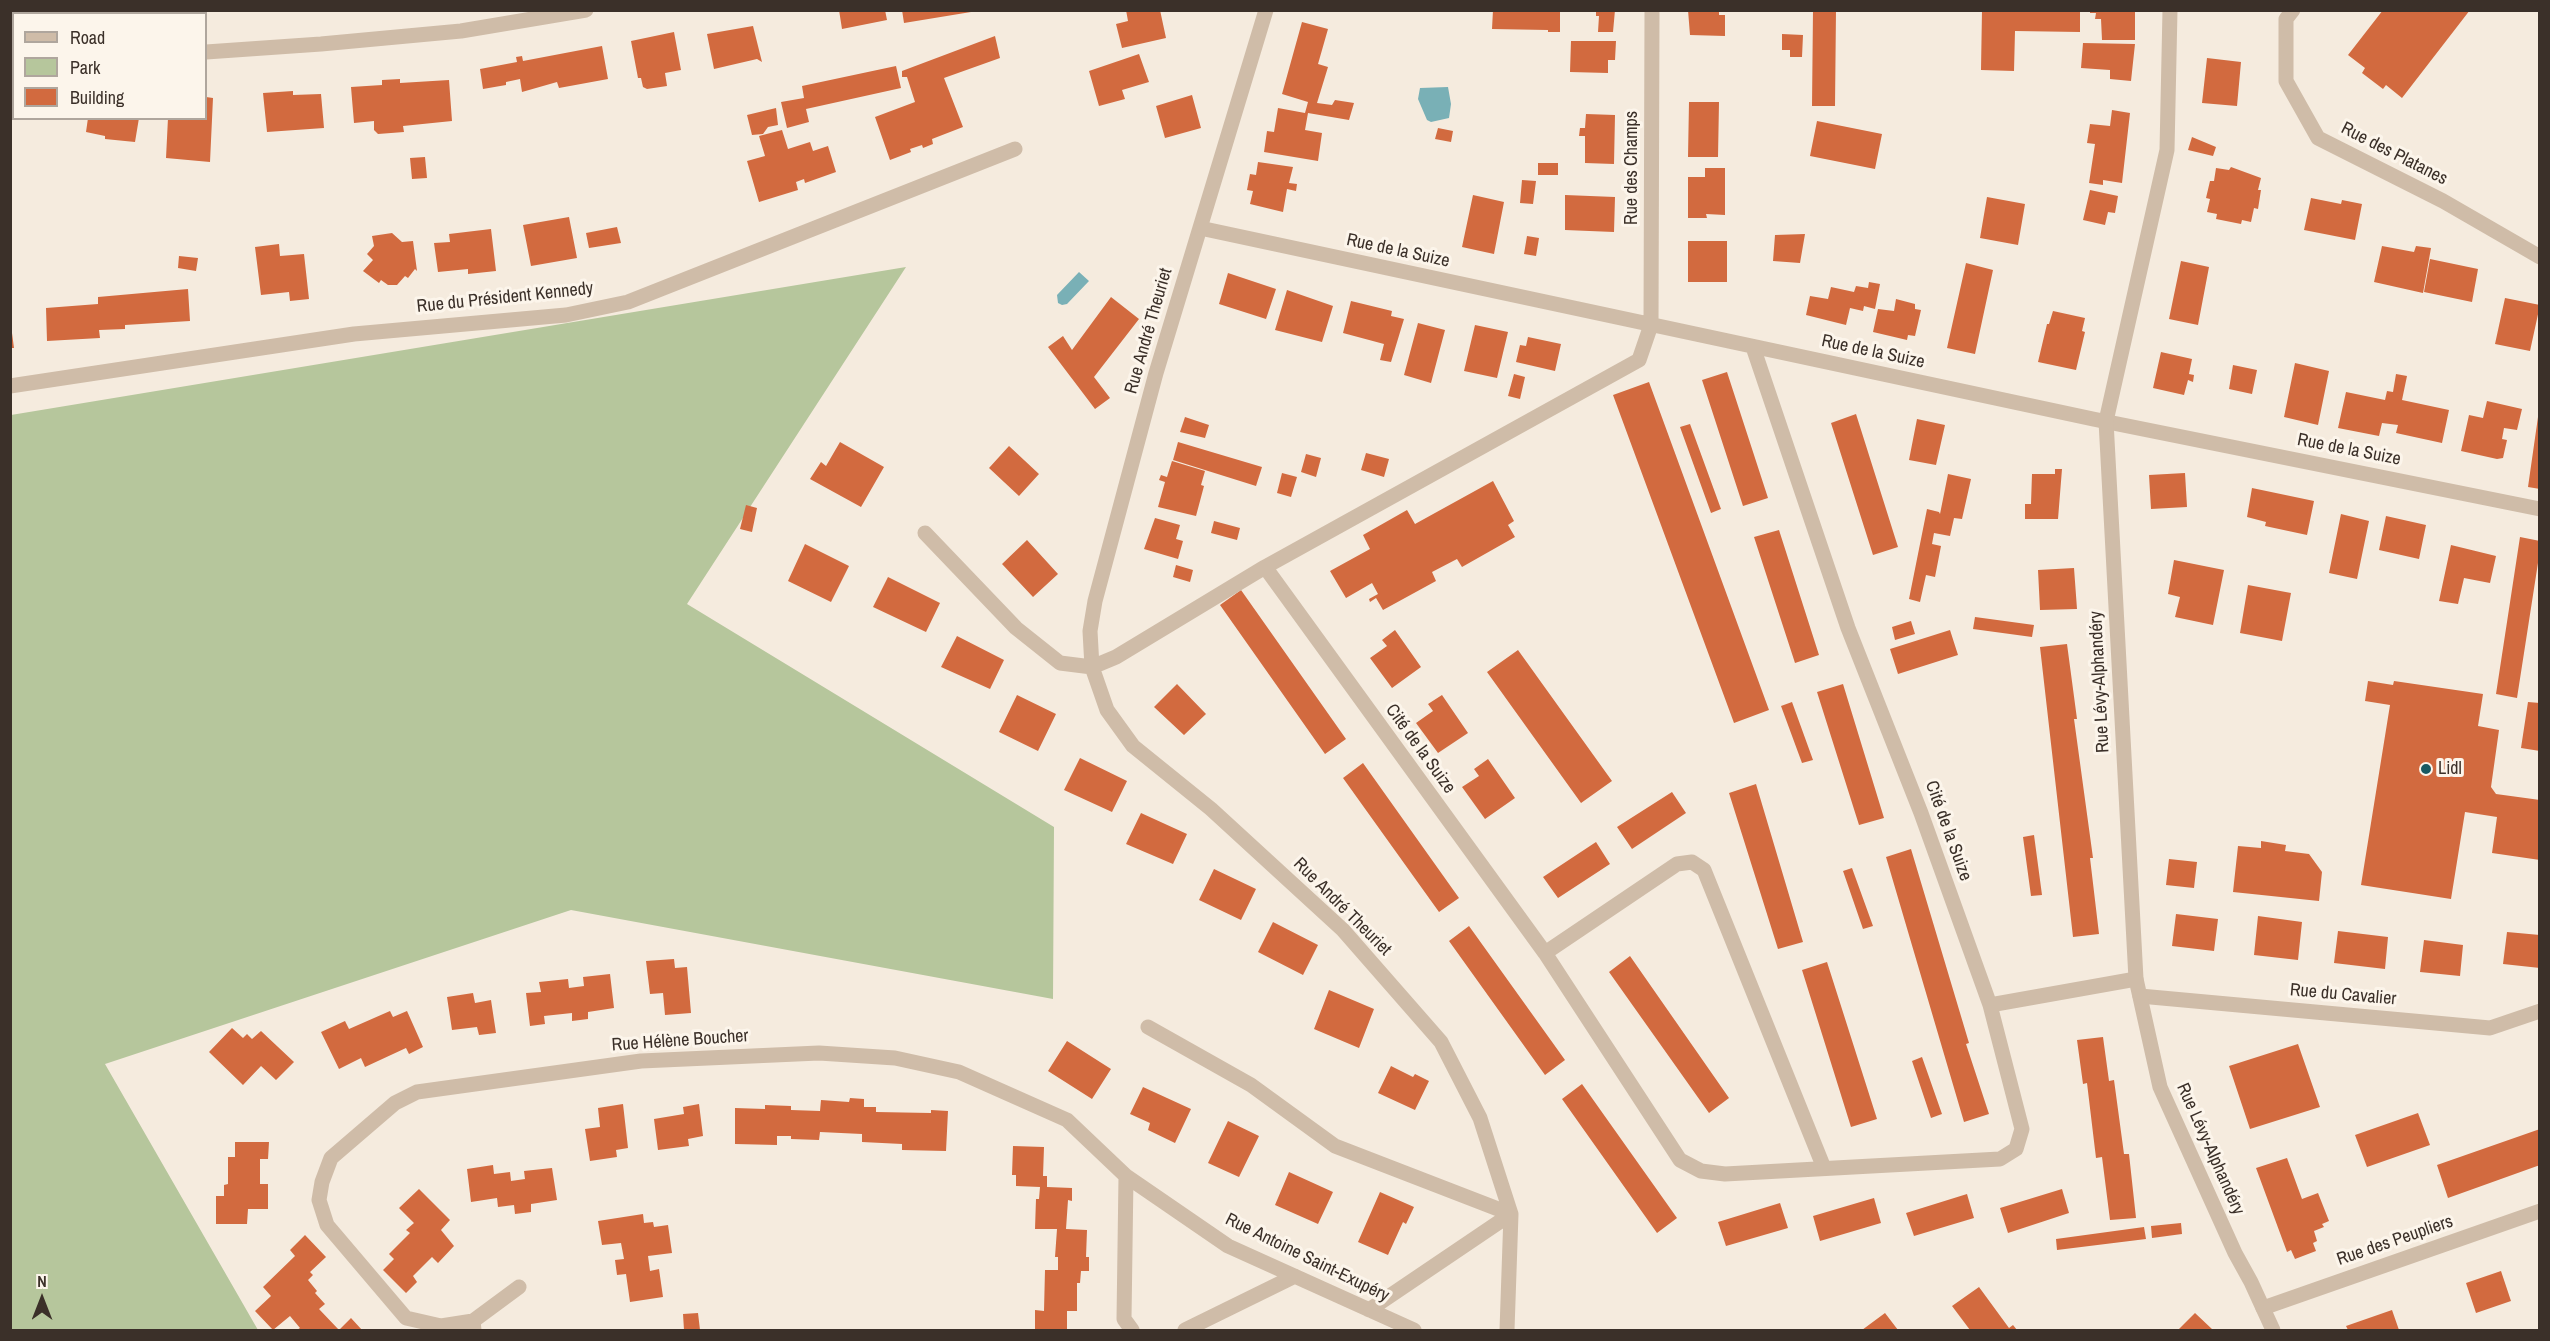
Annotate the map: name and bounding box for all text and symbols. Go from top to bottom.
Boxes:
legend [12,12,207,120]
text: Road [70,25,105,50]
text: Park [70,55,100,80]
text: Building [70,85,124,110]
street label: Rue des Champs [1621,111,1643,225]
street label: Rue des Platanes [2337,118,2451,190]
street label: Rue de la Suize [1344,230,1452,272]
street label: Rue André Theuriet [1121,266,1177,396]
street label: Rue du Président Kennedy [416,278,594,318]
street label: Rue de la Suize [1819,331,1927,373]
street label: Rue de la Suize [2295,429,2403,471]
street label: Rue Lévy-Alphandéry [2086,611,2114,753]
street label: Cité de la Suize [1380,700,1460,798]
place label: Lidl [2438,758,2462,780]
marker: Lidl [2419,762,2433,776]
street label: Cité de la Suize [1920,778,1976,884]
street label: Rue André Theuriet [1289,854,1395,960]
street label: Rue du Cavalier [2289,980,2397,1010]
street label: Rue Hélène Boucher [611,1025,749,1057]
street label: Rue Lévy-Alphandéry [2171,1080,2249,1218]
street label: Rue Antoine Saint-Exupéry [1222,1209,1392,1307]
street label: Rue des Peupliers [2334,1211,2456,1271]
north arrow [12,1269,72,1329]
text: N [37,1270,47,1292]

